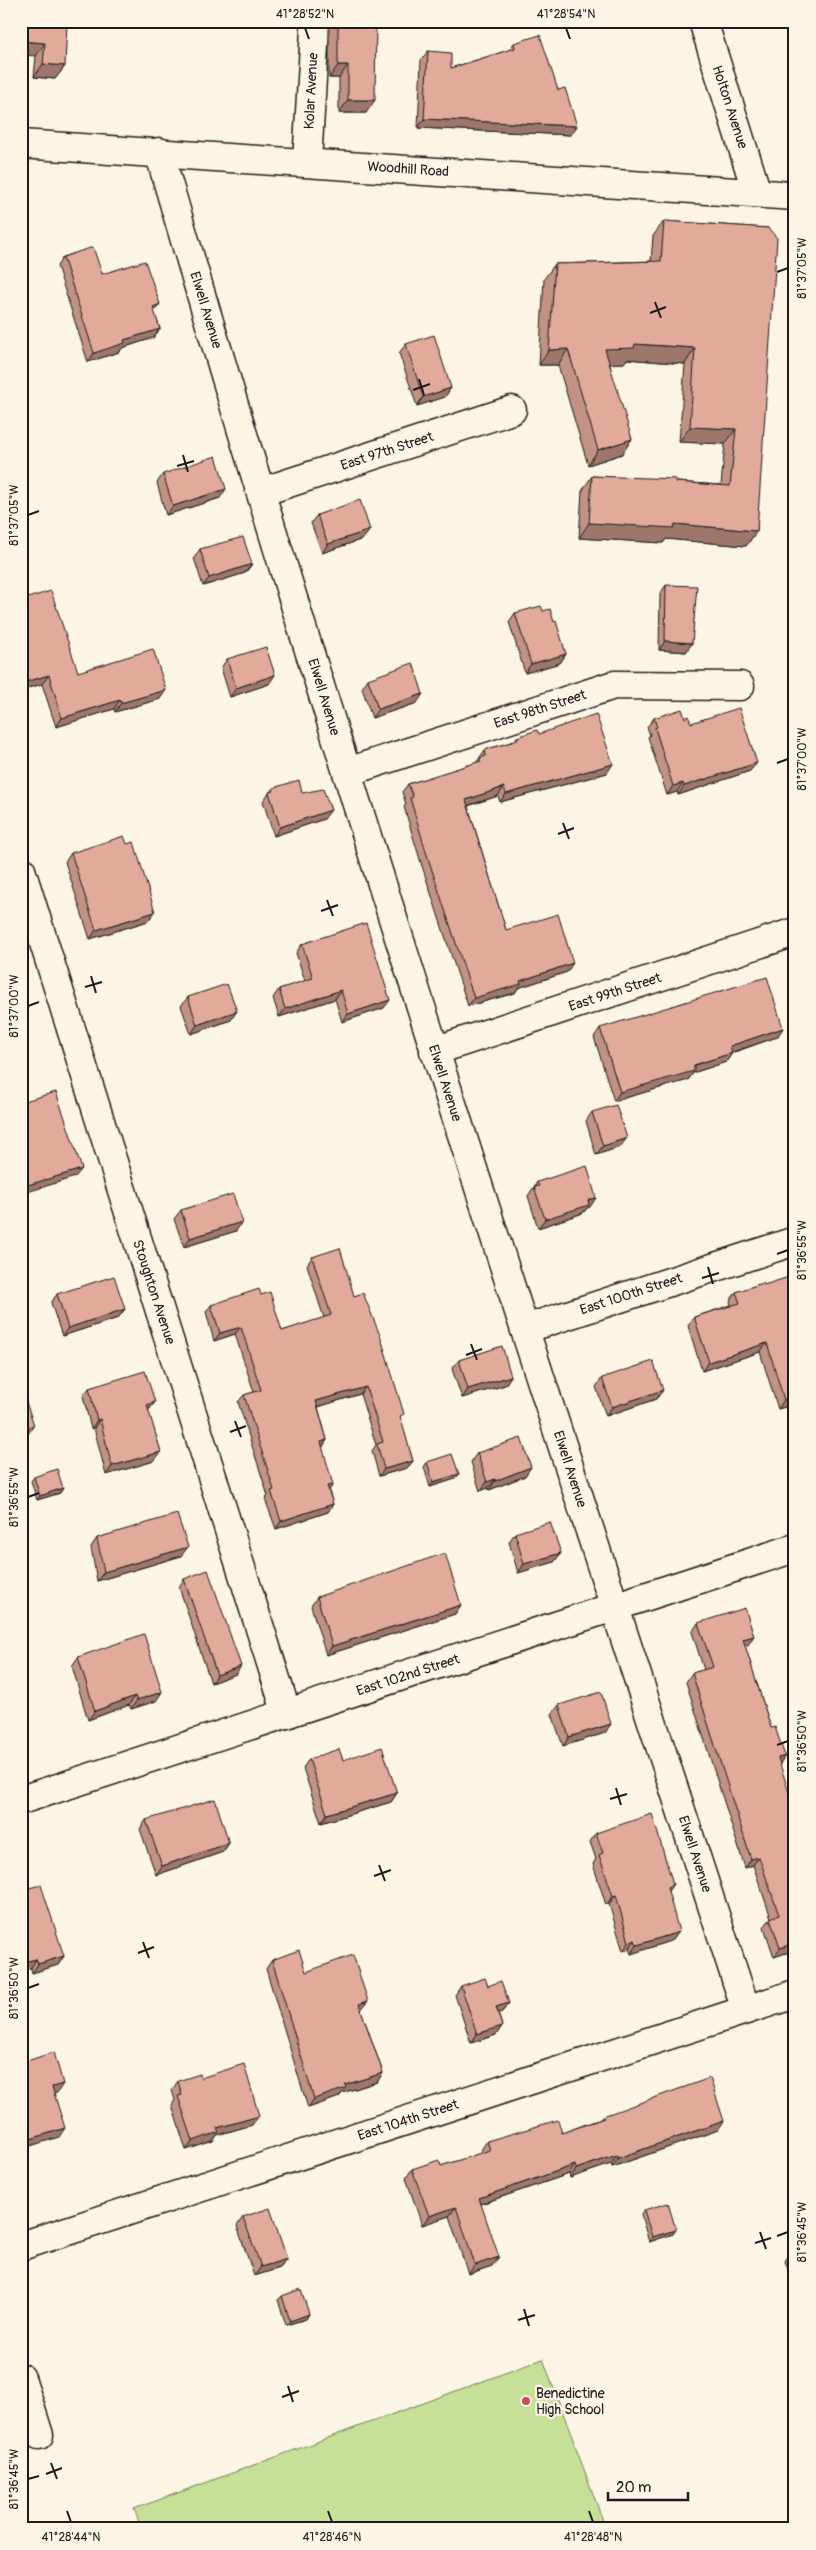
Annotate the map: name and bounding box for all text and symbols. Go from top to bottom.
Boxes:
text: 41°28'52"N [276,7,334,22]
text: 41°28'54"N [537,7,595,22]
street label: Kolar Avenue [300,52,322,130]
street label: Holton Avenue [709,63,752,151]
street label: Woodhill Road [367,158,450,180]
text: 81°37'05"W [795,237,810,299]
street label: Elwell Avenue [186,269,226,351]
street label: East 97th Street [338,428,436,474]
text: 81°37'05"W [7,484,22,546]
street label: Elwell Avenue [304,656,344,738]
street label: East 98th Street [492,686,589,732]
text: 81°37'00"W [795,728,810,790]
street label: East 99th Street [567,969,664,1015]
text: 81°37'00"W [7,975,22,1037]
street label: Elwell Avenue [425,1042,465,1124]
text: 81°36'55"W [795,1220,810,1280]
street label: Stoughton Avenue [129,1237,179,1347]
street label: East 100th Street [578,1269,685,1319]
street label: Elwell Avenue [550,1428,590,1510]
text: 81°36'55"W [7,1467,22,1527]
street label: East 102nd Street [354,1650,462,1700]
text: 81°36'50"W [795,1710,810,1772]
street label: Elwell Avenue [675,1813,715,1895]
text: 81°36'50"W [7,1957,22,2019]
street label: East 104th Street [355,2096,461,2144]
text: 81°36'45"W [795,2202,810,2262]
place label: Benedictine High School [536,2385,605,2418]
marker: Benedictine High School [520,2395,532,2407]
text: 81°36'45"W [7,2449,22,2509]
scale bar [608,2470,688,2502]
text: 20 m [616,2478,651,2497]
text: 41°28'44"N [42,2530,100,2545]
text: 41°28'46"N [303,2530,361,2545]
text: 41°28'48"N [564,2530,622,2545]

